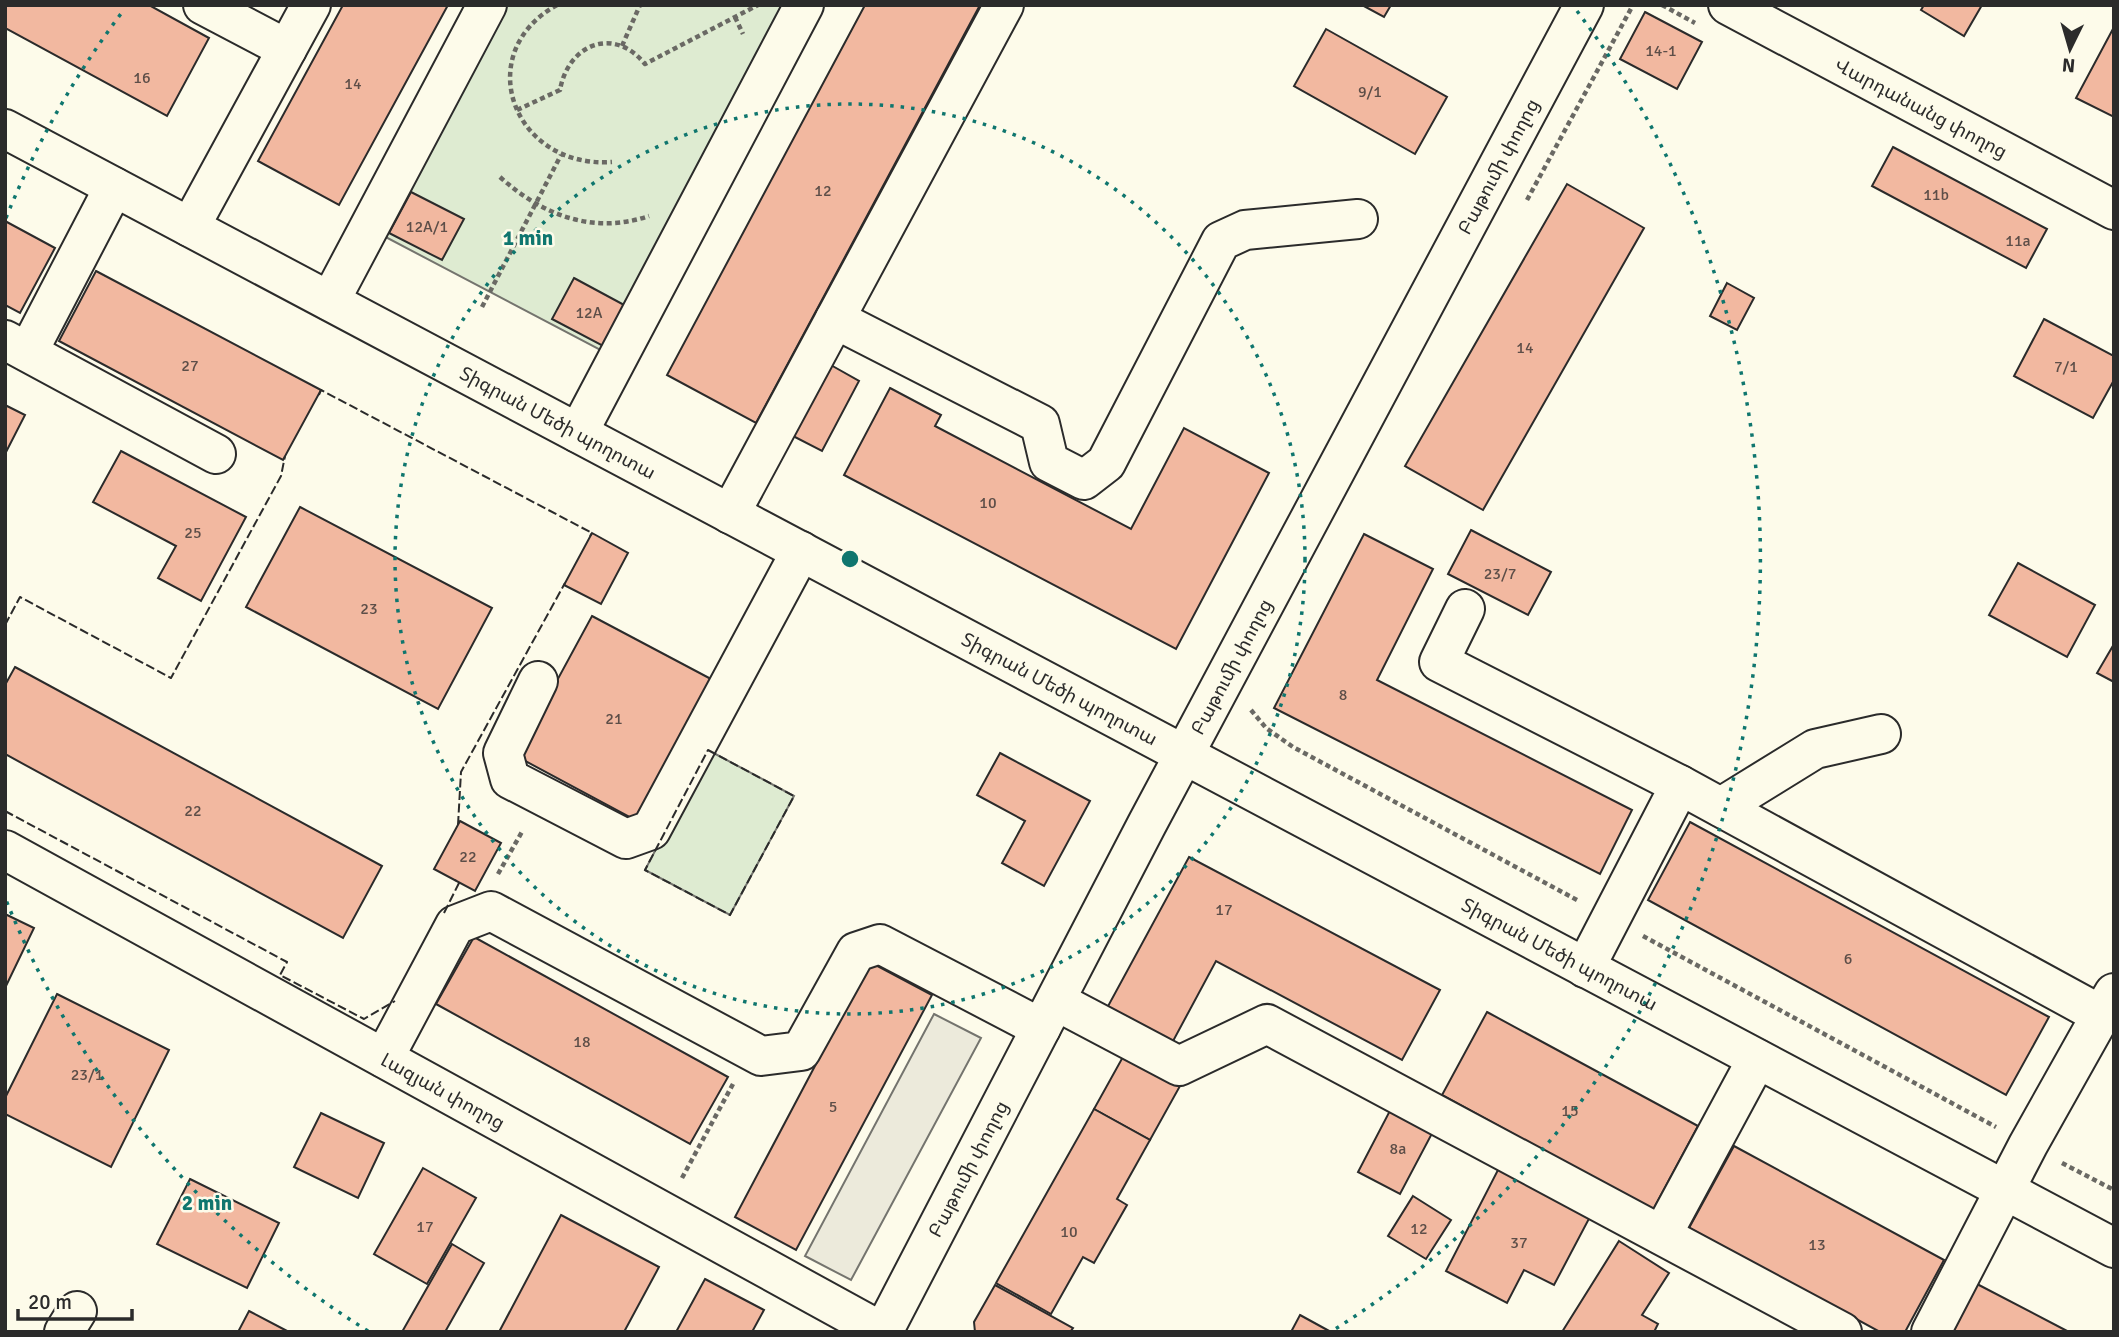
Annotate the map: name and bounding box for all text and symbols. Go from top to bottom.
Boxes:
north arrow [2035,14,2105,84]
house number: 14-1 [1645,41,1677,61]
text: N [2061,52,2076,77]
street label: Վարդանանց փողոց [1831,53,2011,164]
house number: 16 [133,68,151,88]
house number: 14 [344,74,362,94]
house number: 9/1 [1358,82,1382,102]
street label: Բաթումի փողոց [1453,95,1545,239]
house number: 12 [814,181,832,201]
house number: 11b [1923,185,1949,205]
house number: 12A/1 [406,217,448,237]
text: 1 min [503,225,553,251]
house number: 11a [2005,231,2031,251]
house number: 12A [575,303,603,323]
house number: 14 [1516,338,1534,358]
house number: 27 [181,356,199,376]
house number: 7/1 [2054,357,2078,377]
street label: Տիգրան Մեծի պողոտա [455,362,660,485]
house number: 10 [979,493,997,513]
house number: 25 [184,523,202,543]
centre of rings [838,547,862,571]
house number: 23/7 [1484,564,1516,584]
street label: Բաթումի փողոց [1186,595,1278,739]
house number: 23 [360,599,378,619]
street label: Տիգրան Մեծի պողոտա [957,628,1161,751]
house number: 8 [1339,685,1347,705]
house number: 21 [605,709,623,729]
house number: 22 [184,801,202,821]
house number: 22 [459,847,477,867]
street label: Տիգրան Մեծի պողոտա [1457,893,1661,1017]
house number: 17 [1215,900,1233,920]
house number: 6 [1844,949,1852,969]
house number: 18 [573,1032,591,1052]
street label: Լազյան փողոց [376,1048,509,1135]
house number: 23/1 [71,1065,103,1085]
house number: 5 [829,1097,837,1117]
street label: Բաթումի փողոց [923,1097,1014,1242]
house number: 15 [1561,1101,1579,1121]
house number: 8a [1390,1139,1406,1159]
text: 2 min [182,1190,232,1216]
house number: 17 [416,1217,434,1237]
house number: 12 [1410,1219,1428,1239]
house number: 10 [1060,1222,1078,1242]
house number: 37 [1510,1233,1528,1253]
house number: 13 [1808,1235,1826,1255]
scale bar [18,1278,131,1322]
text: 20 m [28,1289,72,1315]

